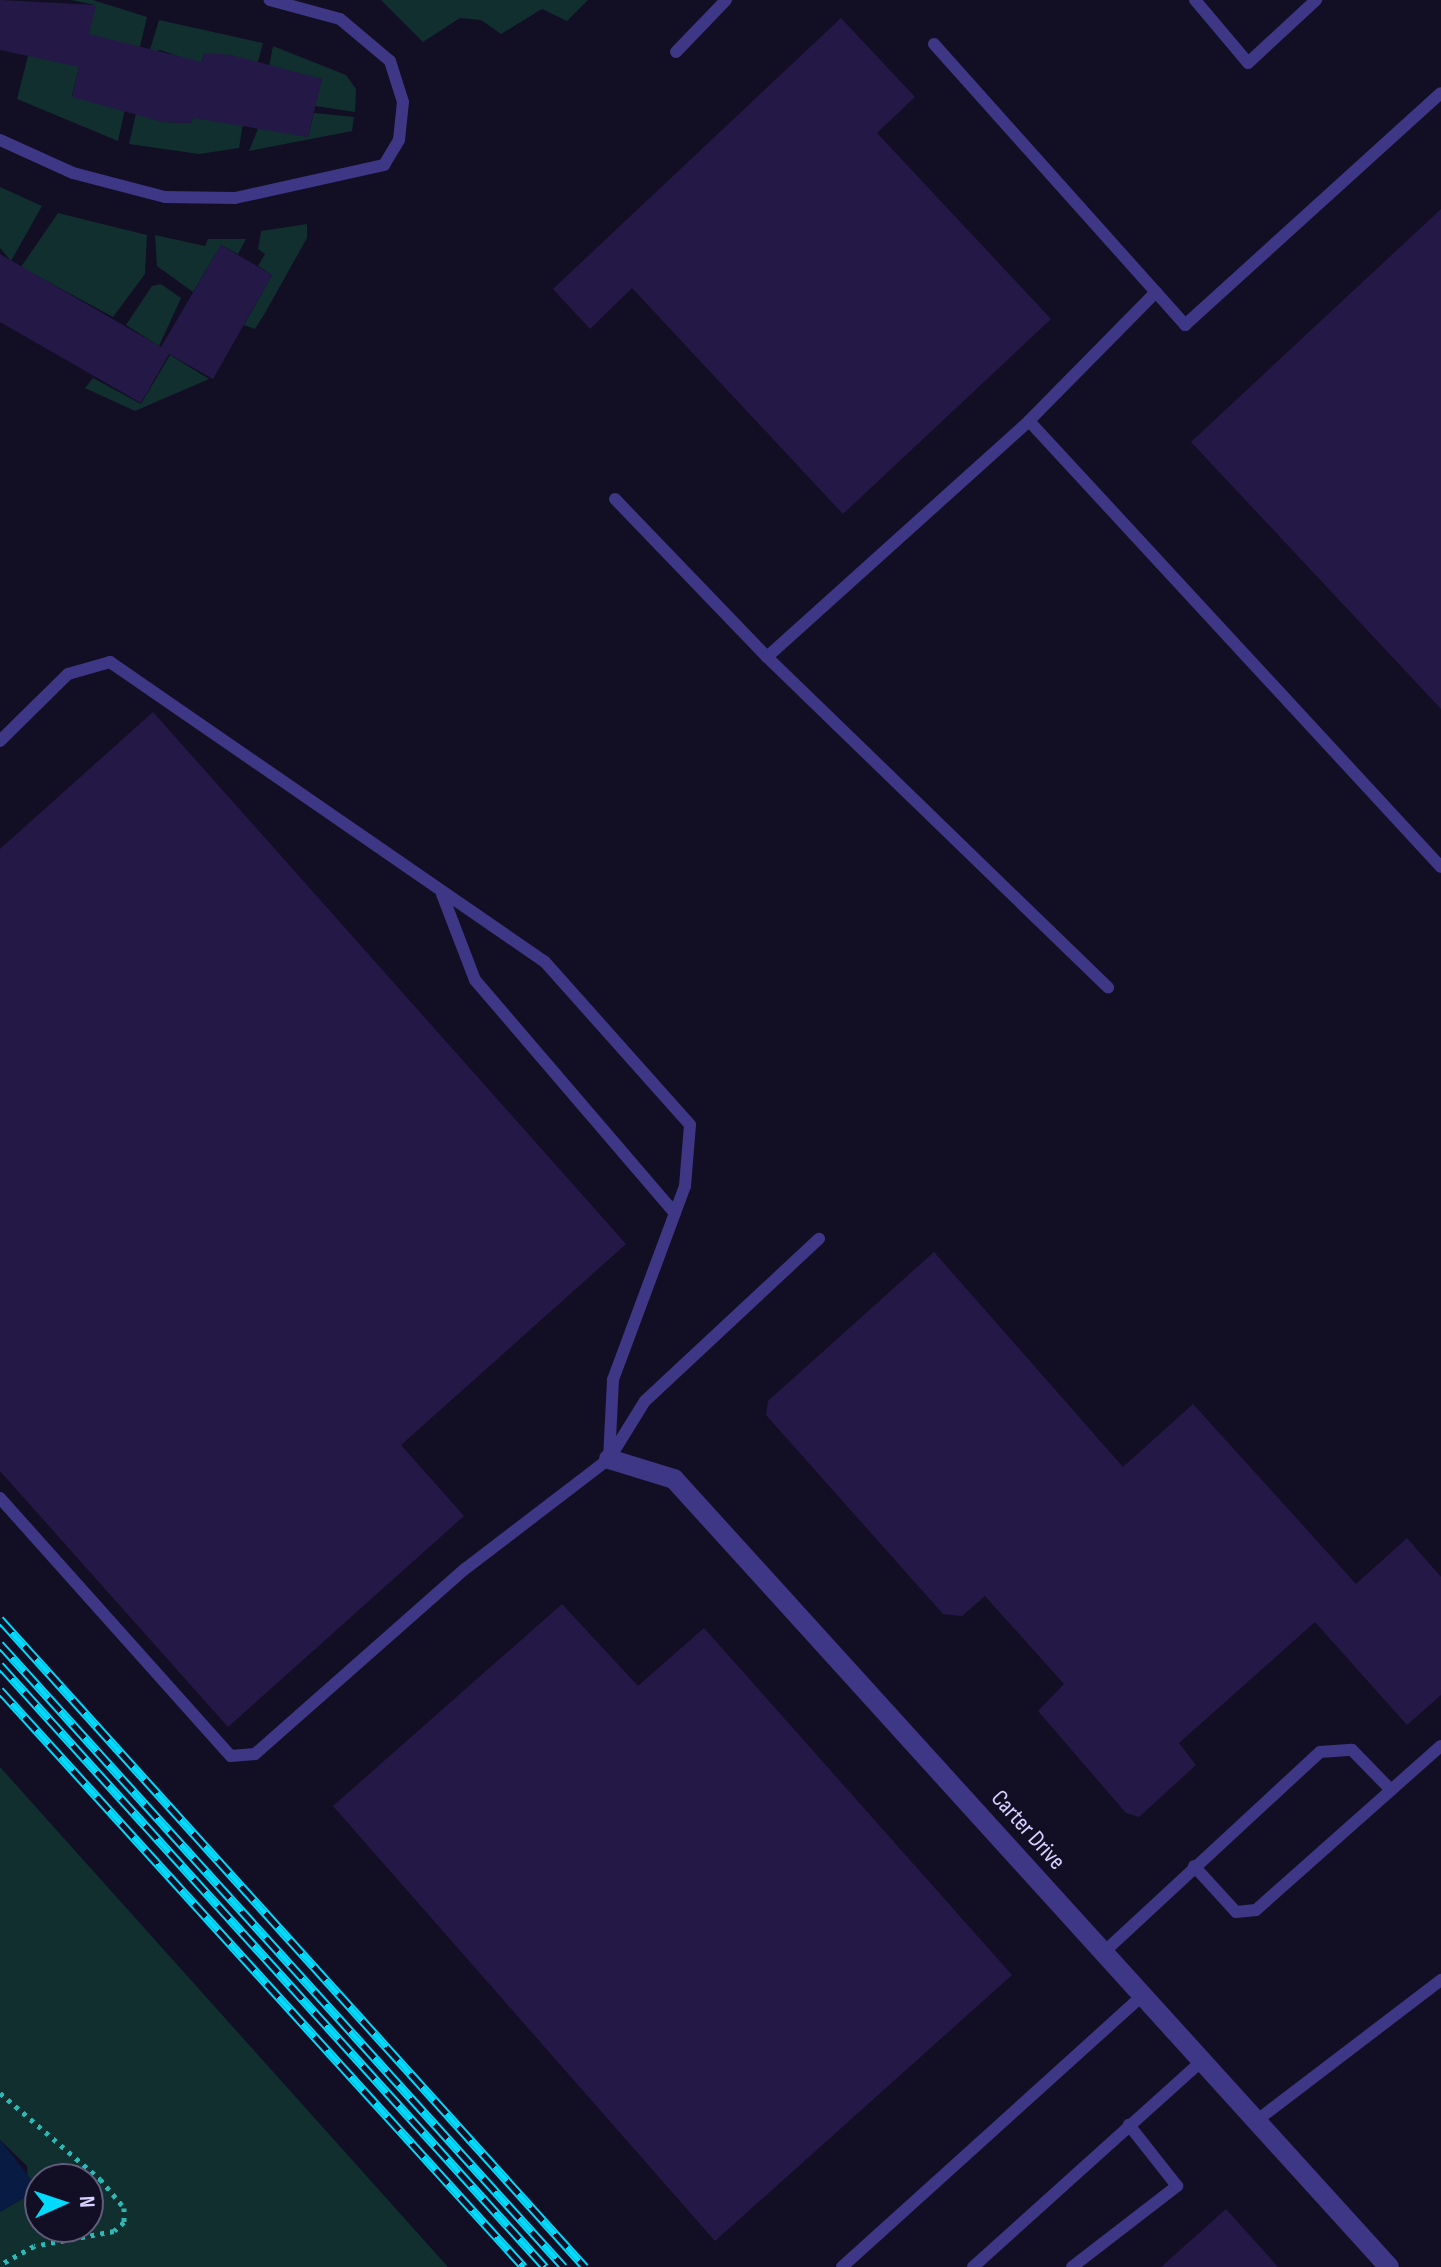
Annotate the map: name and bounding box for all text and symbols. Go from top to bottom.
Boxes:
street label: Carter Drive [985,1784,1071,1876]
north arrow [24,2163,104,2243]
text: N [73,2195,100,2208]

